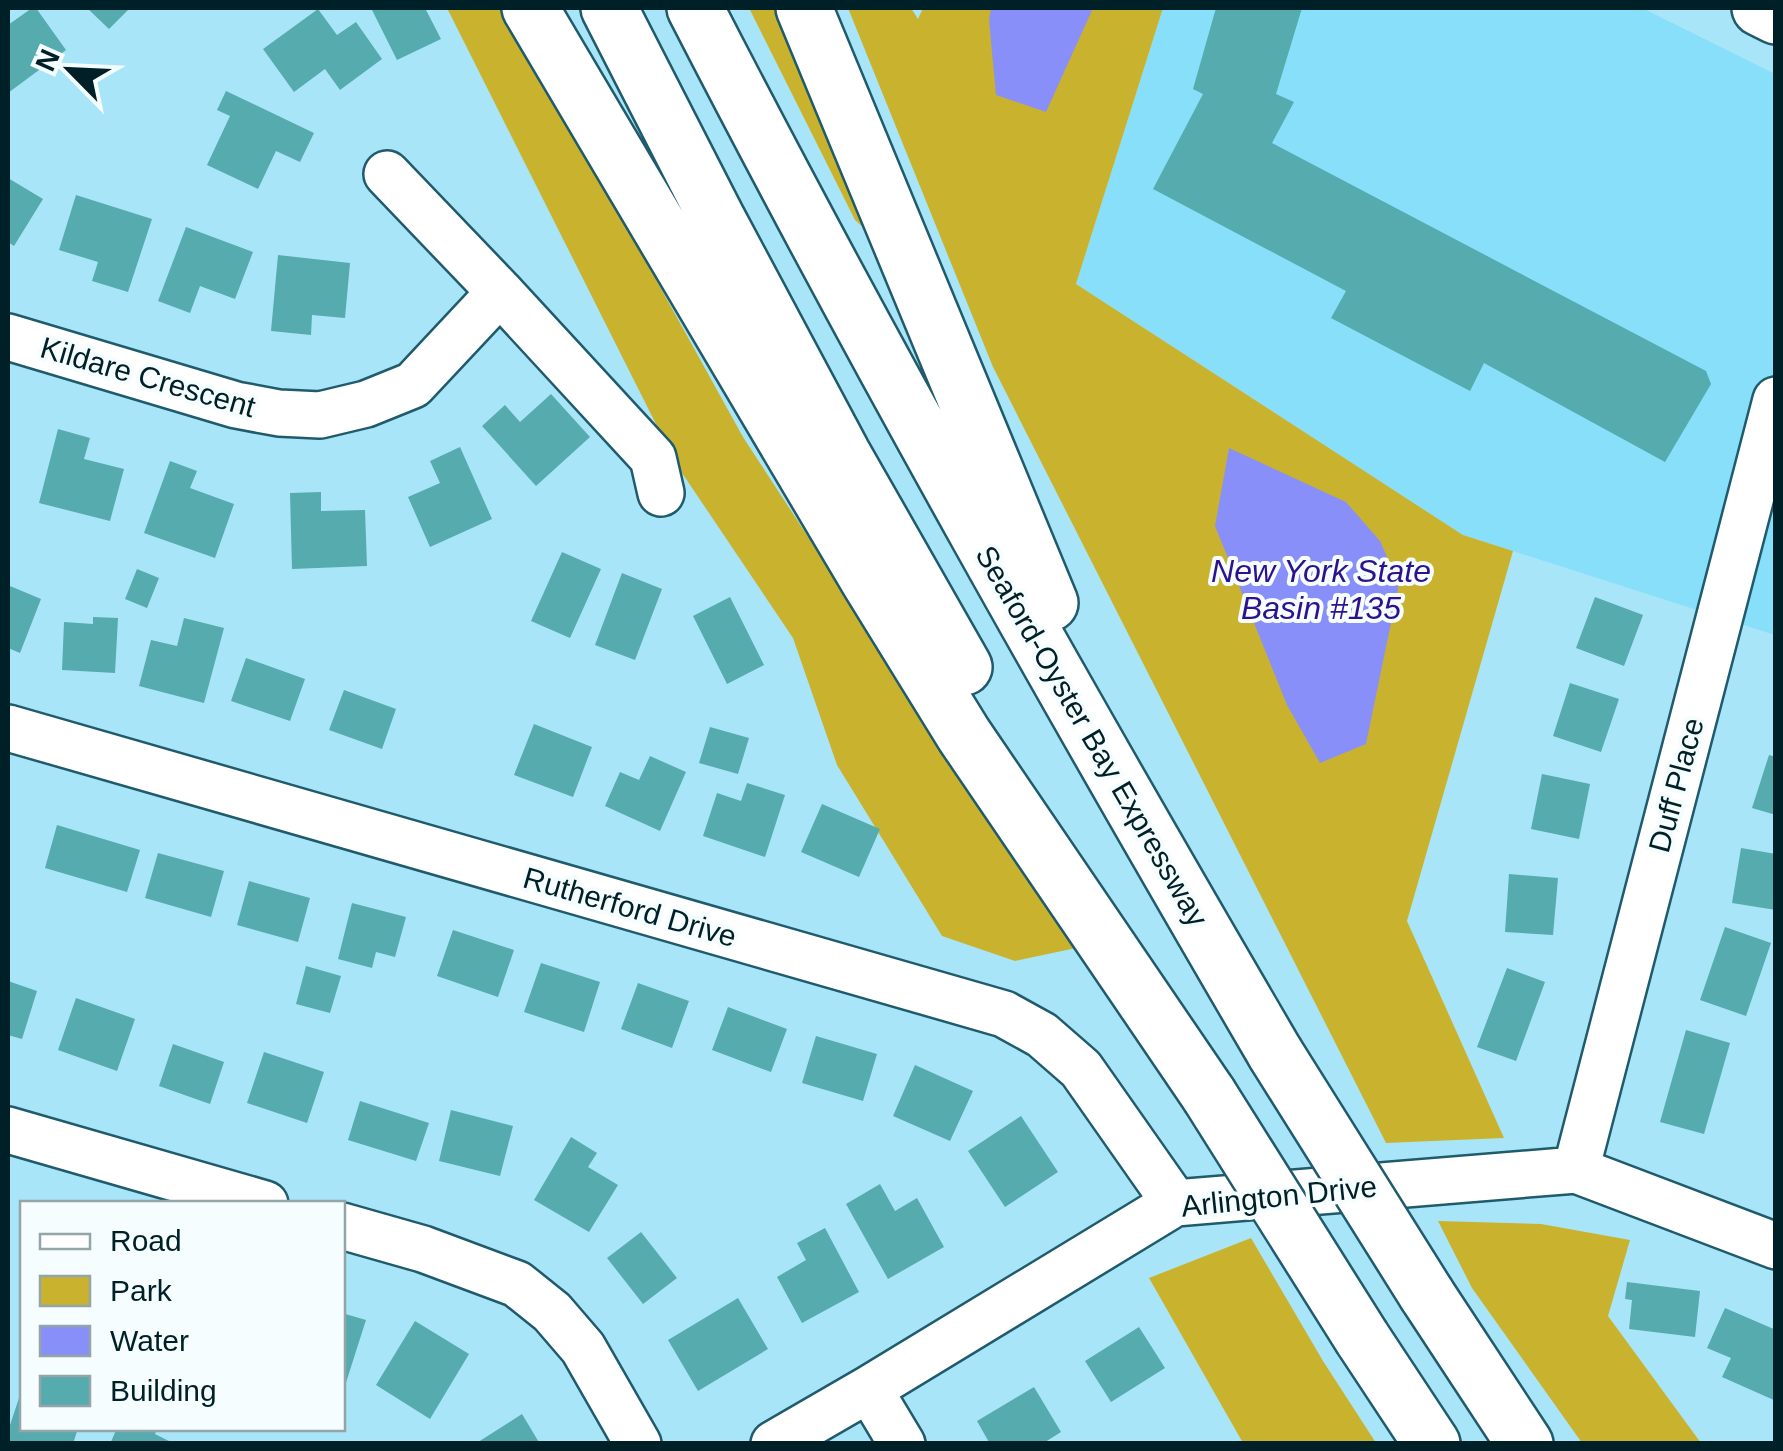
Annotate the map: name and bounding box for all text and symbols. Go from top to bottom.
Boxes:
north arrow [20,20,120,120]
text: N [29,44,66,76]
street label: Kildare Crescent [37,331,260,424]
street label: Seaford-Oyster Bay Expressway [969,540,1215,932]
water label: New York State Basin #135 [1211,553,1431,626]
street label: Duff Place [1642,714,1710,856]
street label: Rutherford Drive [520,861,740,953]
street label: Arlington Drive [1179,1169,1379,1223]
legend [20,1201,345,1431]
text: Road [110,1224,182,1257]
text: Park [110,1274,173,1307]
text: Water [110,1324,189,1357]
text: Building [110,1374,217,1407]

